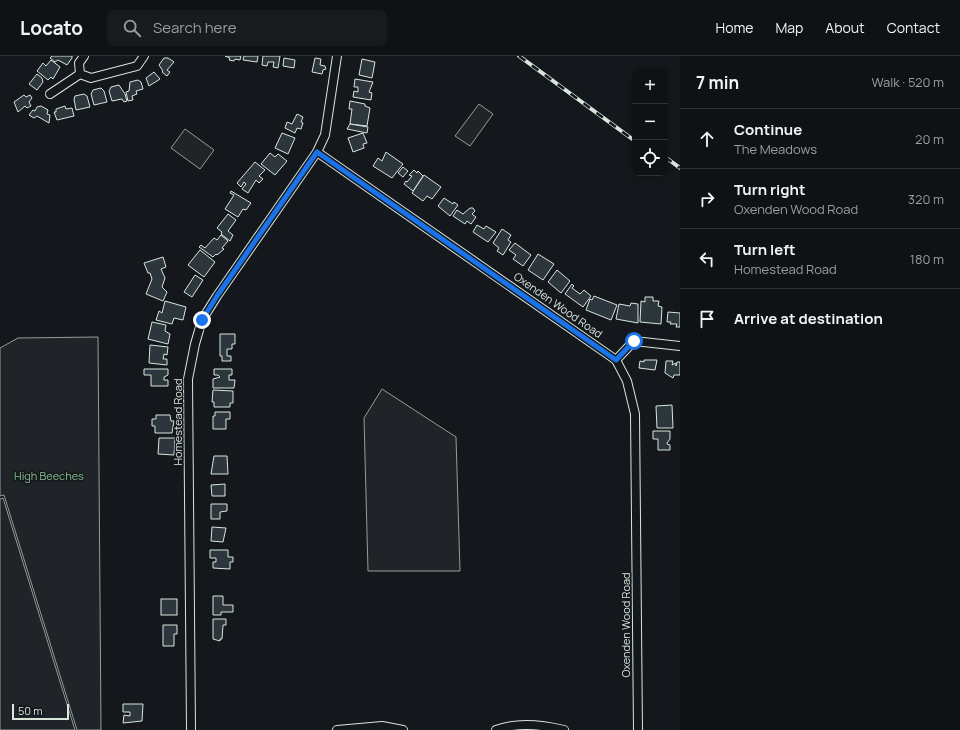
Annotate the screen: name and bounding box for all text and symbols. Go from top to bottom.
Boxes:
search box [107,10,387,46]
text: Locato [20,15,83,41]
icon: search [121,17,143,39]
text: Search here [153,17,236,38]
text: Home [716,18,753,37]
text: Map [775,18,803,37]
text: About [825,18,865,37]
text: Contact [887,18,940,37]
map controls [632,68,668,176]
button: + [632,68,668,104]
text: 7 min [696,71,739,94]
text: Walk · 520 m [871,73,944,91]
button: − [632,104,668,140]
text: Continue [734,119,802,140]
icon: ahead [696,128,718,150]
text: 20 m [915,130,944,148]
button: locate [632,140,668,176]
text: The Meadows [734,140,817,158]
text: Turn right [734,179,805,200]
icon: right [696,188,718,210]
text: 320 m [908,190,944,208]
text: Oxenden Wood Road [734,200,858,218]
text: Turn left [734,239,796,260]
icon: left [696,248,718,270]
text: 180 m [910,250,944,268]
text: Homestead Road [734,260,837,278]
street label: Oxenden Wood Road [511,268,606,341]
icon: arrive [696,308,718,330]
text: Arrive at destination [734,308,883,329]
route end [193,311,211,329]
route start [625,332,643,350]
street label: Homestead Road [170,379,185,465]
park label: High Beeches [14,468,84,483]
street label: Oxenden Wood Road [618,572,633,678]
scale bar [12,702,69,721]
text: 50 m [18,703,43,718]

